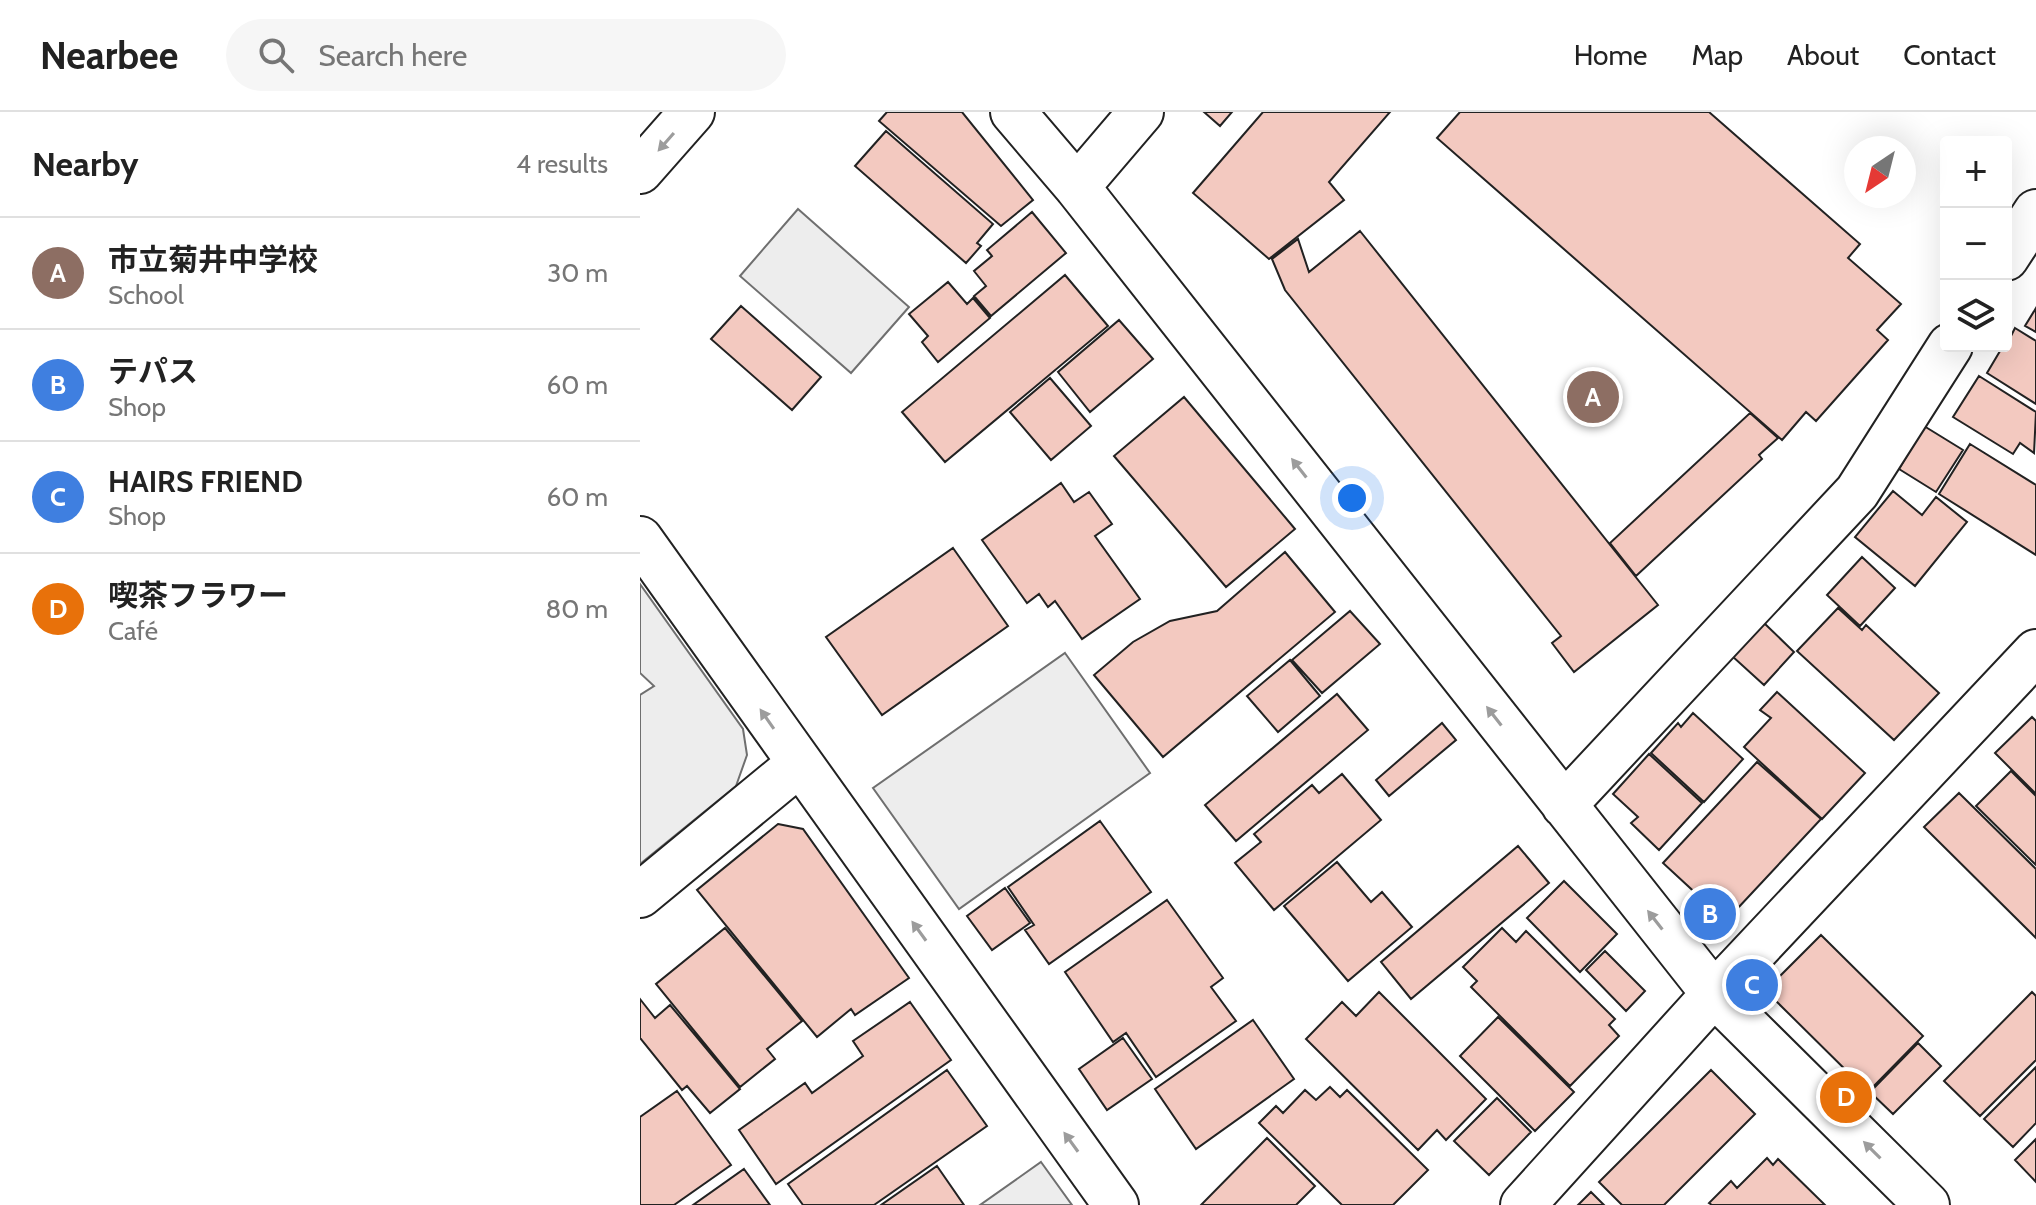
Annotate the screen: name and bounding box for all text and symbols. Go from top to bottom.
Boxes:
search box [226,19,786,91]
text: Nearbee [40,32,178,79]
icon: search [254,33,298,77]
text: Search here [318,37,467,74]
text: Home [1574,38,1647,72]
text: Map [1691,38,1743,72]
text: About [1787,38,1859,72]
text: Contact [1903,38,1996,72]
one-way arrow [658,131,675,151]
north arrow [1844,136,1916,208]
map controls [1940,136,2012,352]
button: + [1940,136,2012,208]
text: Nearby [32,143,139,185]
text: 4 results [516,148,608,180]
button: − [1940,208,2012,280]
text: 市立菊井中学校 [108,241,318,278]
text: A [50,257,66,289]
text: 30 m [547,257,608,289]
text: School [108,279,184,311]
button: layers [1940,280,2012,352]
text: テパス [108,353,198,390]
pin: A [1567,367,1619,427]
text: B [50,369,66,401]
text: 60 m [546,369,608,401]
text: Shop [108,391,166,423]
one-way arrow [1291,458,1307,478]
text: HAIRS FRIEND [108,463,303,500]
your location [1332,478,1372,518]
text: C [50,481,66,513]
text: 60 m [546,481,608,513]
text: Shop [108,500,166,532]
text: 喫茶フラワー [108,577,288,614]
text: D [49,593,67,625]
text: 80 m [545,593,608,625]
text: Café [108,615,158,647]
one-way arrow [1487,706,1503,726]
one-way arrow [760,709,776,730]
pin: B [1684,884,1736,944]
one-way arrow [1648,910,1664,930]
one-way arrow [912,920,927,941]
pin: C [1726,955,1778,1015]
pin: D [1820,1067,1872,1127]
one-way arrow [1064,1131,1079,1152]
one-way arrow [1863,1141,1882,1160]

